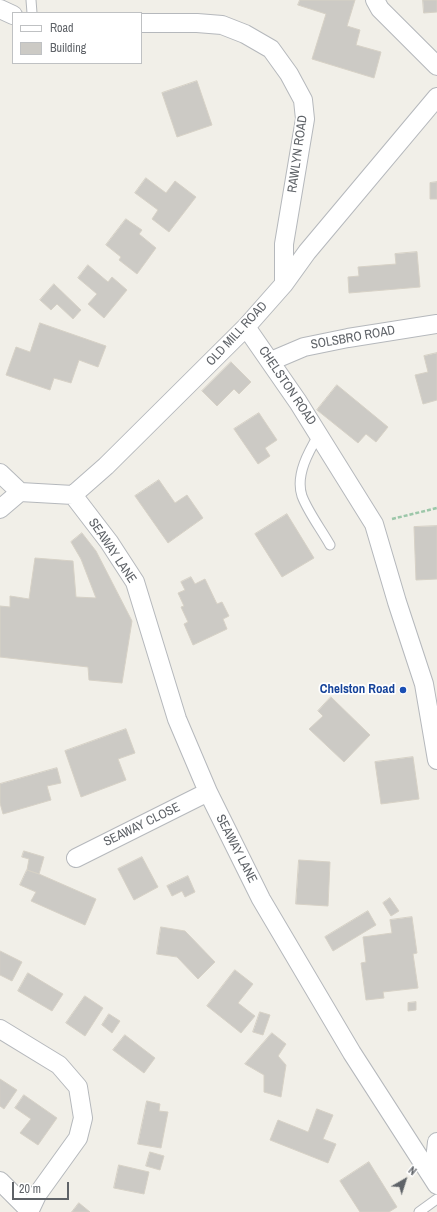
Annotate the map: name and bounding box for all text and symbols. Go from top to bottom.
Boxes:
legend [12,12,142,64]
text: Road [50,20,74,36]
text: Building [50,40,86,56]
street label: RAWLYN ROAD [285,114,311,194]
street label: OLD MILL ROAD [203,299,271,369]
street label: SOLSBRO ROAD [310,323,396,353]
street label: CHELSTON ROAD [255,344,319,428]
street label: SEAWAY LANE [85,516,139,586]
place label: Chelston Road [320,682,395,698]
marker: Chelston Road [398,685,408,695]
street label: SEAWAY CLOSE [101,800,183,850]
street label: SEAWAY LANE [212,812,260,886]
north arrow [385,1160,425,1200]
text: N [406,1163,419,1178]
scale bar [14,1174,71,1200]
text: 20 m [19,1181,41,1197]

